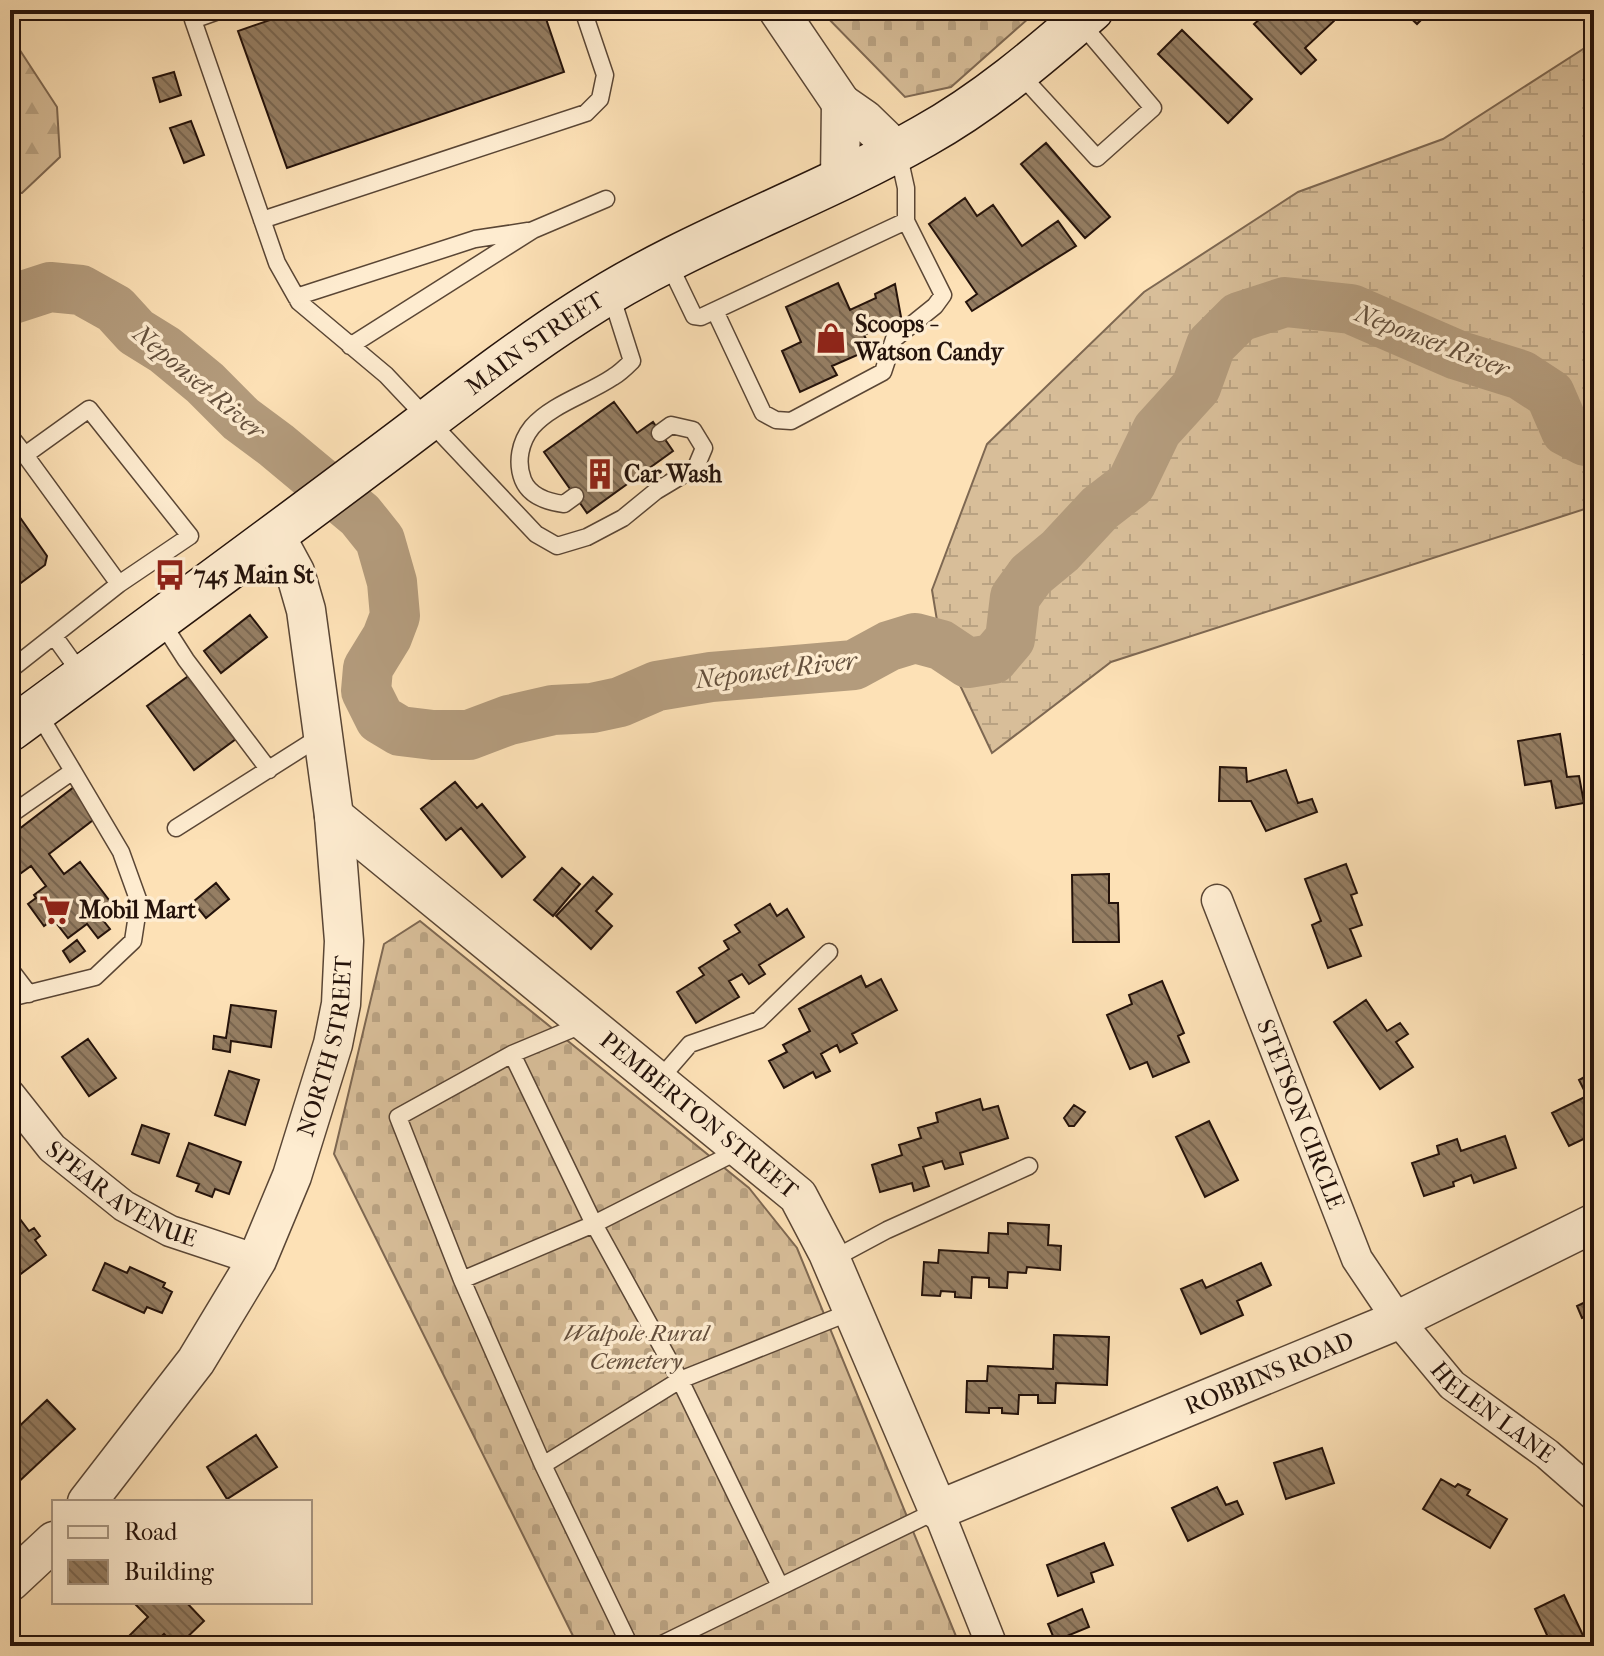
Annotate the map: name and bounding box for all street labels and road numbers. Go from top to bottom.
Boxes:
street label: MAIN STREET [460,285,610,401]
street label: NORTH STREET [291,954,357,1140]
street label: STETSON CIRCLE [1251,1015,1350,1213]
street label: PEMBERTON STREET [595,1026,804,1205]
street label: SPEAR AVENUE [41,1135,200,1253]
street label: ROBBINS ROAD [1180,1326,1358,1421]
street label: HELEN LANE [1425,1356,1560,1469]

